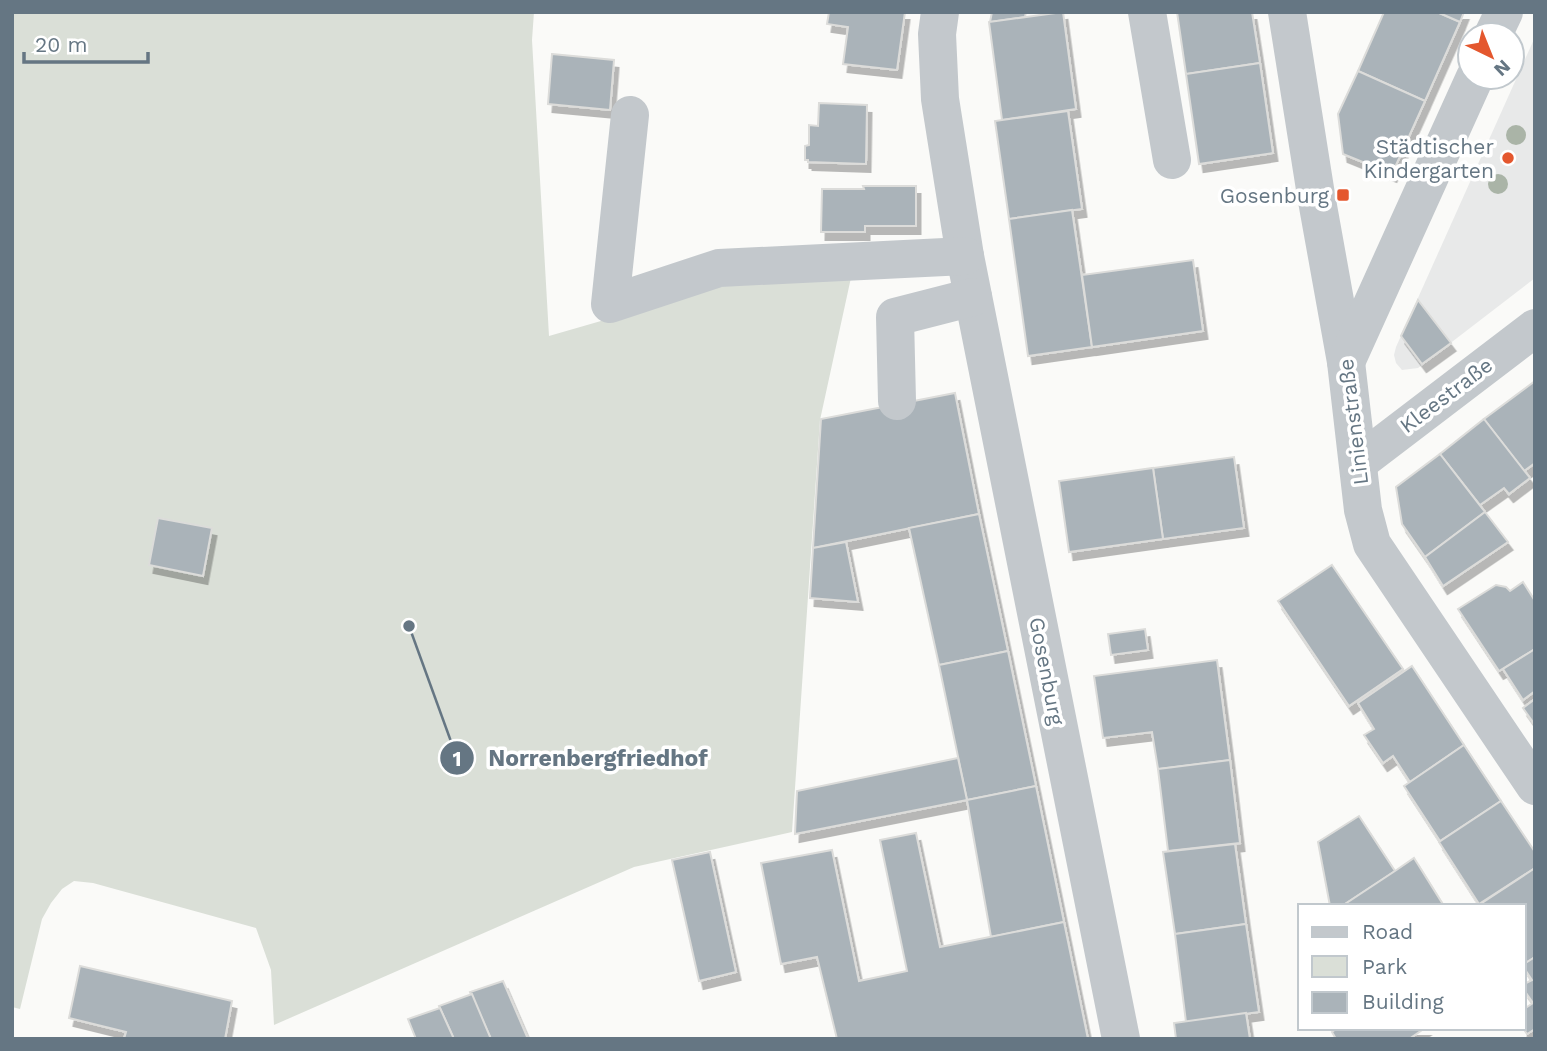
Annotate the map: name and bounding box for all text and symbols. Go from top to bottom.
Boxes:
scale bar [24,21,149,65]
north arrow [1456,21,1526,91]
text: 20 m [35,32,87,57]
text: N [1489,55,1515,81]
place label: Städtischer Kindergarten [1363,134,1494,183]
marker: Städtischer Kindergarten [1500,150,1516,166]
place label: Gosenburg [1220,183,1330,208]
marker: Gosenburg [1335,187,1351,203]
street label: Kleestraße [1395,352,1497,438]
street label: Linienstraße [1333,357,1373,487]
street label: Gosenburg [1024,615,1070,728]
callout: Norrenbergfriedhof [439,736,722,780]
text: Norrenbergfriedhof [488,745,708,772]
text: 1 [452,746,462,771]
legend [1298,904,1526,1030]
text: Road [1362,919,1413,944]
text: Park [1362,954,1407,979]
text: Building [1362,989,1444,1014]

